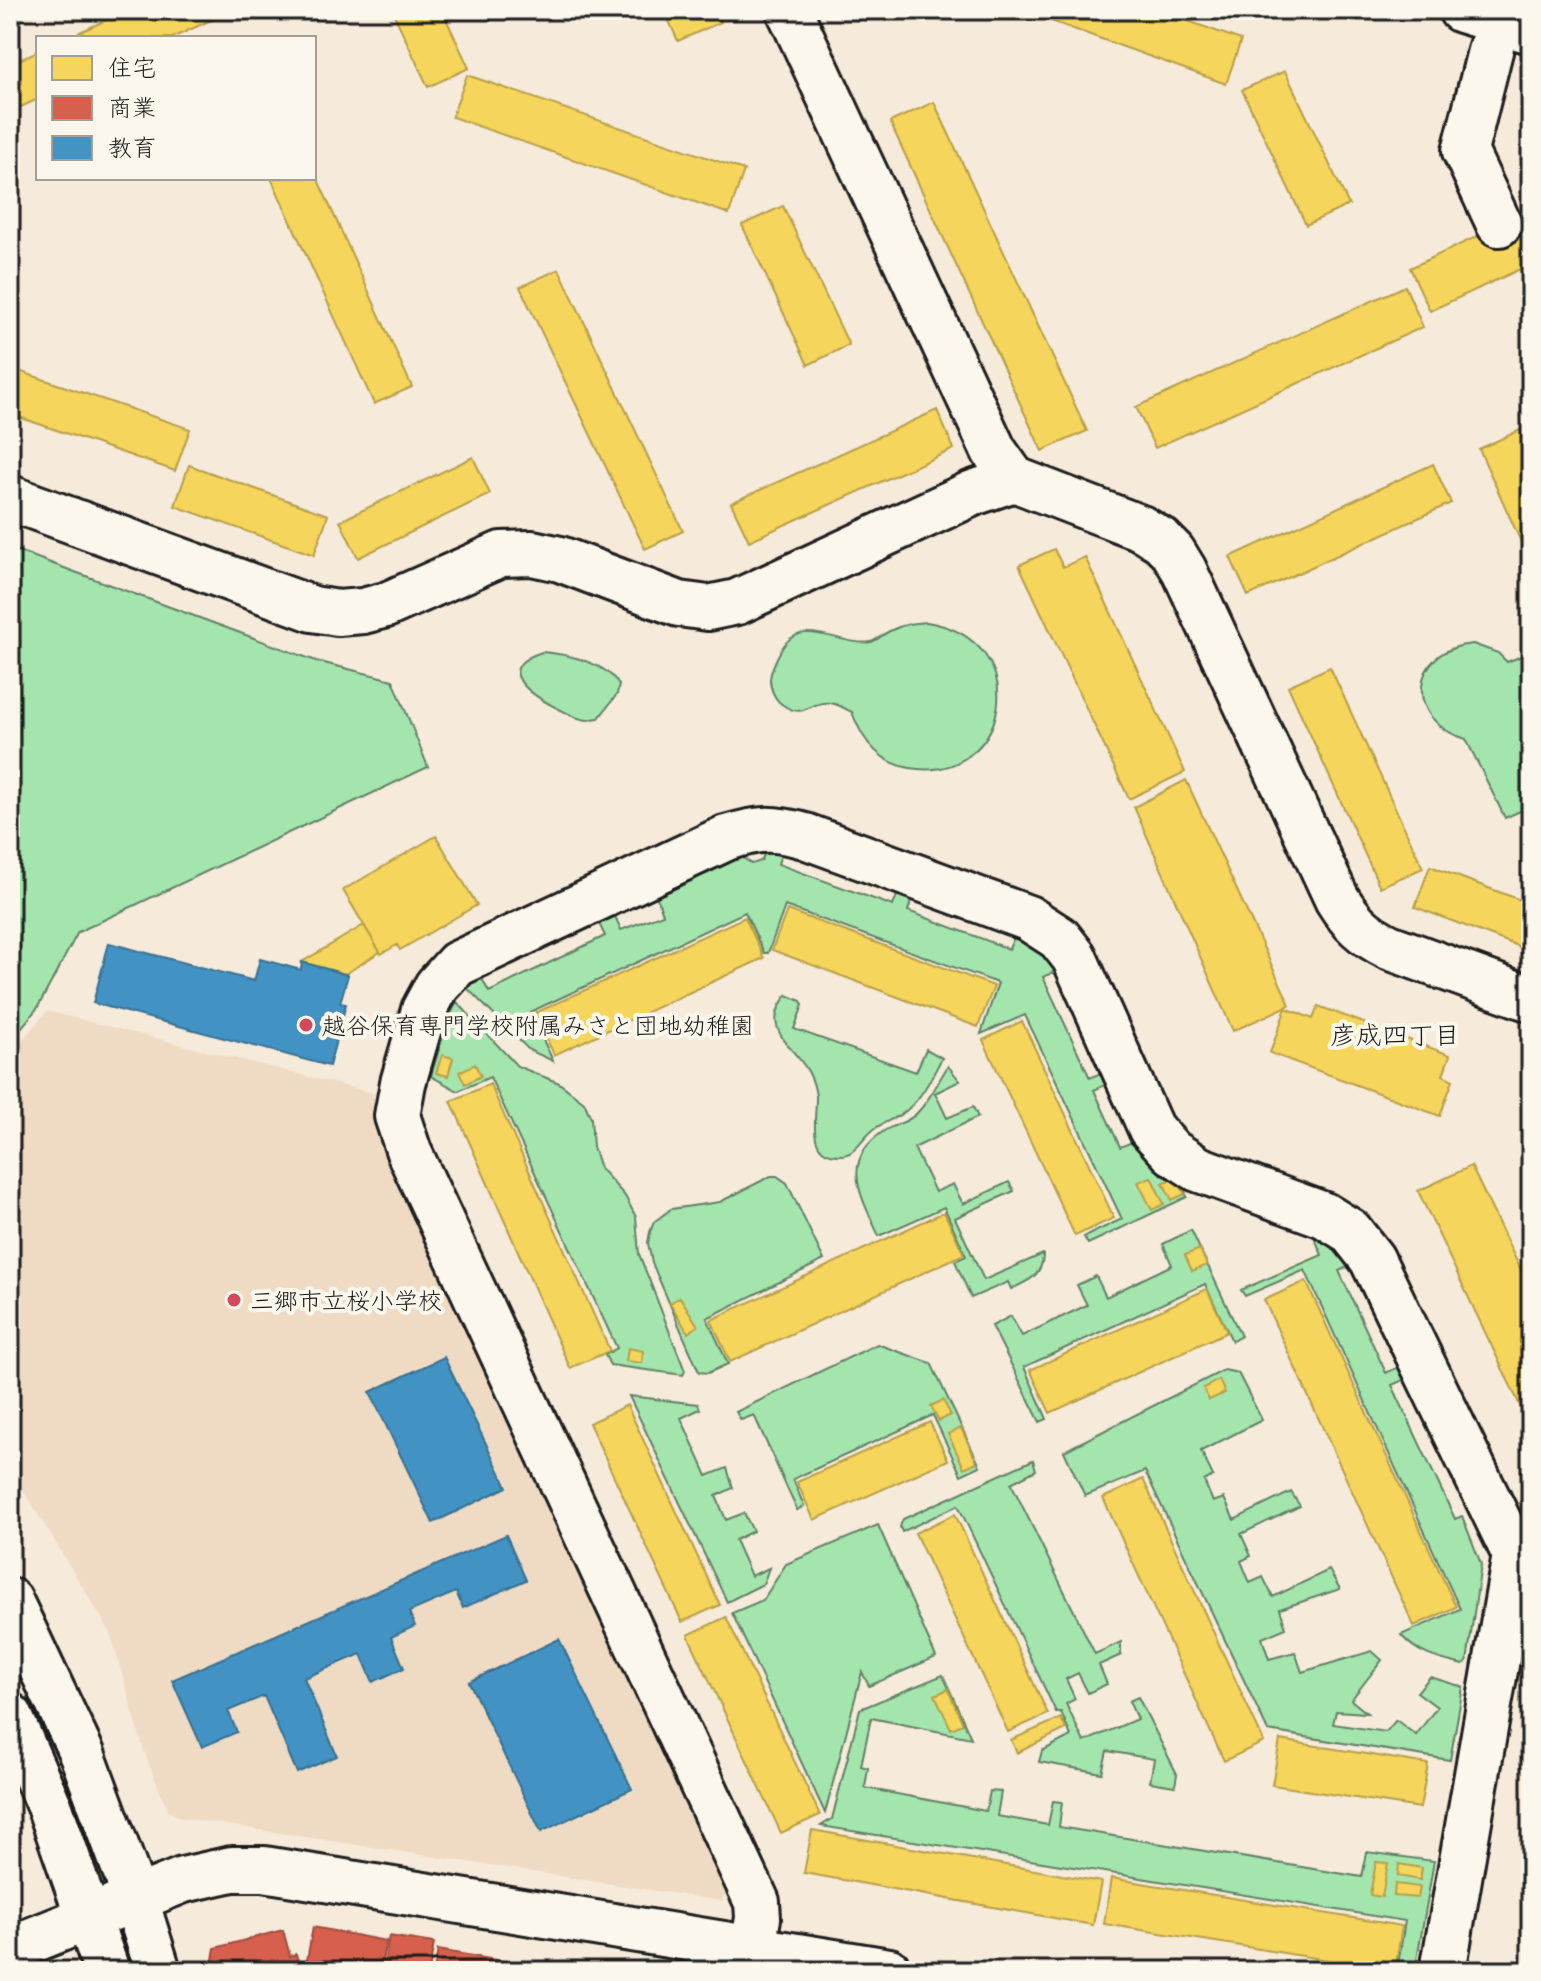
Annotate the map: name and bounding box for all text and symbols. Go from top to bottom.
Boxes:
legend [36,36,316,180]
text: 住宅 [108,53,156,82]
text: 商業 [108,93,156,122]
text: 教育 [108,133,156,162]
place label: 越谷保育専門学校附属みさと団地幼稚園 [322,1011,754,1040]
marker: 越谷保育専門学校附属みさと団地幼稚園 [297,1016,315,1034]
district label: 彦成四丁目 [1330,1019,1460,1051]
place label: 三郷市立桜小学校 [250,1286,442,1315]
marker: 三郷市立桜小学校 [225,1291,243,1309]

